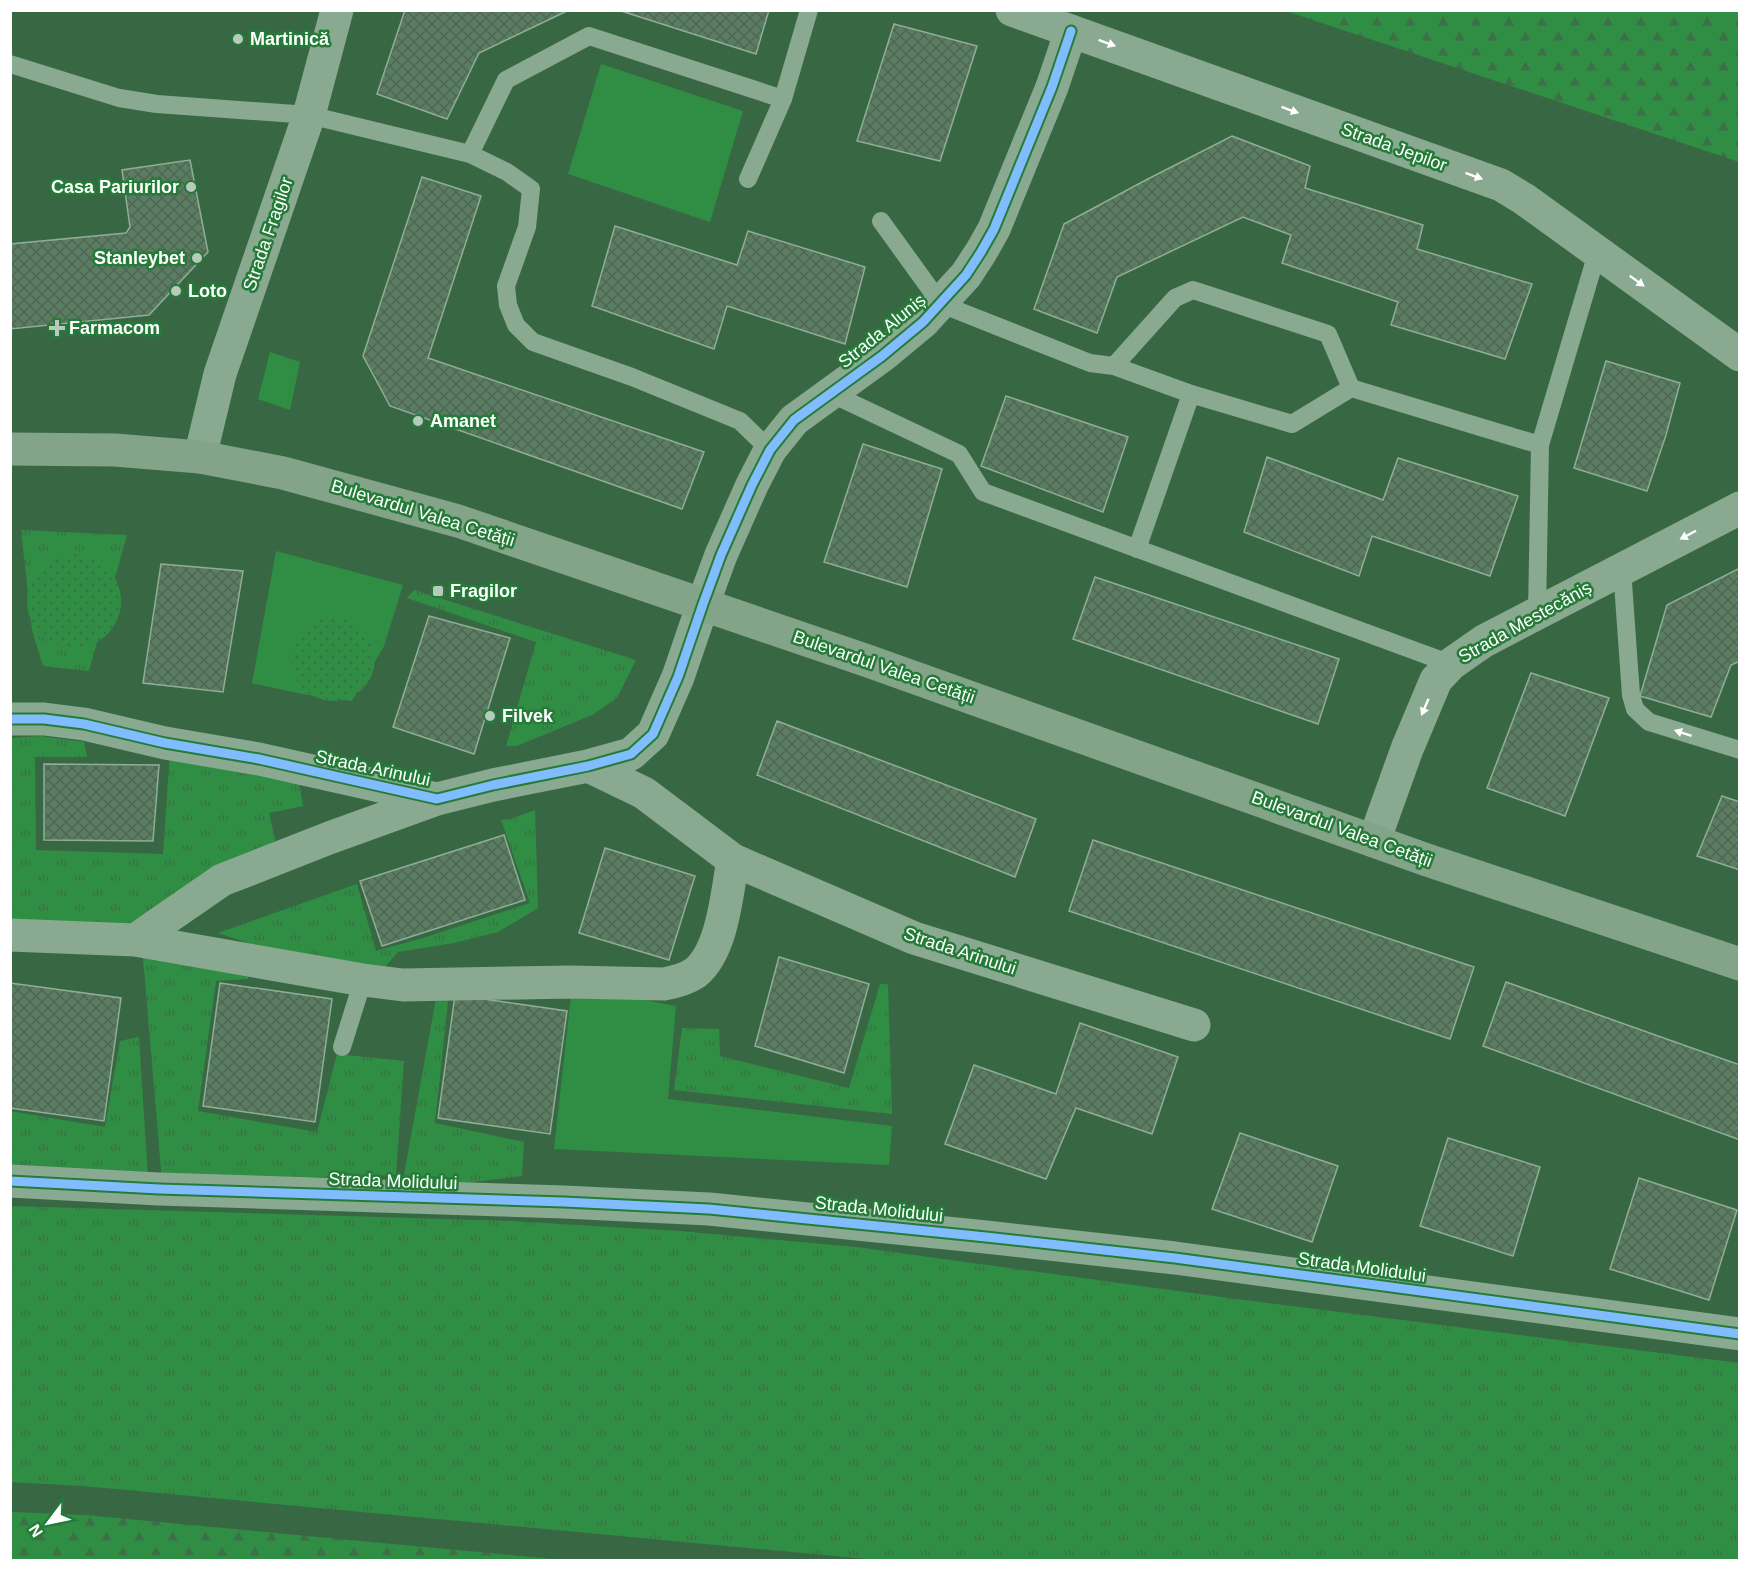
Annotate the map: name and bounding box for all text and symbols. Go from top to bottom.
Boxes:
place label: Martinică [250,29,330,49]
marker: Martinică [231,32,245,46]
one-way arrow [1098,39,1116,49]
one-way arrow [1281,105,1299,115]
street label: Strada Jepilor [1338,119,1450,175]
one-way arrow [1465,171,1483,181]
street label: Strada Fragilor [239,174,297,294]
place label: Casa Pariurilor [51,177,179,197]
marker: Casa Pariurilor [184,180,198,194]
place label: Stanleybet [94,248,185,268]
marker: Stanleybet [190,251,204,265]
one-way arrow [1628,275,1644,287]
place label: Loto [188,281,227,301]
marker: Loto [169,284,183,298]
street label: Strada Aluniș [834,290,930,372]
place label: Farmacom [69,318,160,338]
marker: Farmacom [50,321,64,335]
place label: Amanet [430,411,496,431]
marker: Amanet [411,414,425,428]
street label: Bulevardul Valea Cetății [329,476,517,550]
one-way arrow [1679,530,1696,540]
street label: Strada Mestecăniș [1455,577,1595,667]
place label: Fragilor [450,581,517,601]
marker: Fragilor [431,584,445,598]
street label: Bulevardul Valea Cetății [791,626,977,708]
one-way arrow [1420,698,1429,716]
place label: Filvek [502,706,554,726]
marker: Filvek [483,709,497,723]
one-way arrow [1674,728,1692,738]
street label: Strada Arinului [314,746,432,790]
street label: Bulevardul Valea Cetății [1249,787,1435,871]
street label: Strada Arinului [901,923,1019,979]
street label: Strada Molidului [328,1169,458,1193]
street label: Strada Molidului [814,1192,944,1226]
street label: Strada Molidului [1297,1248,1427,1286]
north arrow [18,1493,78,1553]
text: N [25,1521,46,1540]

